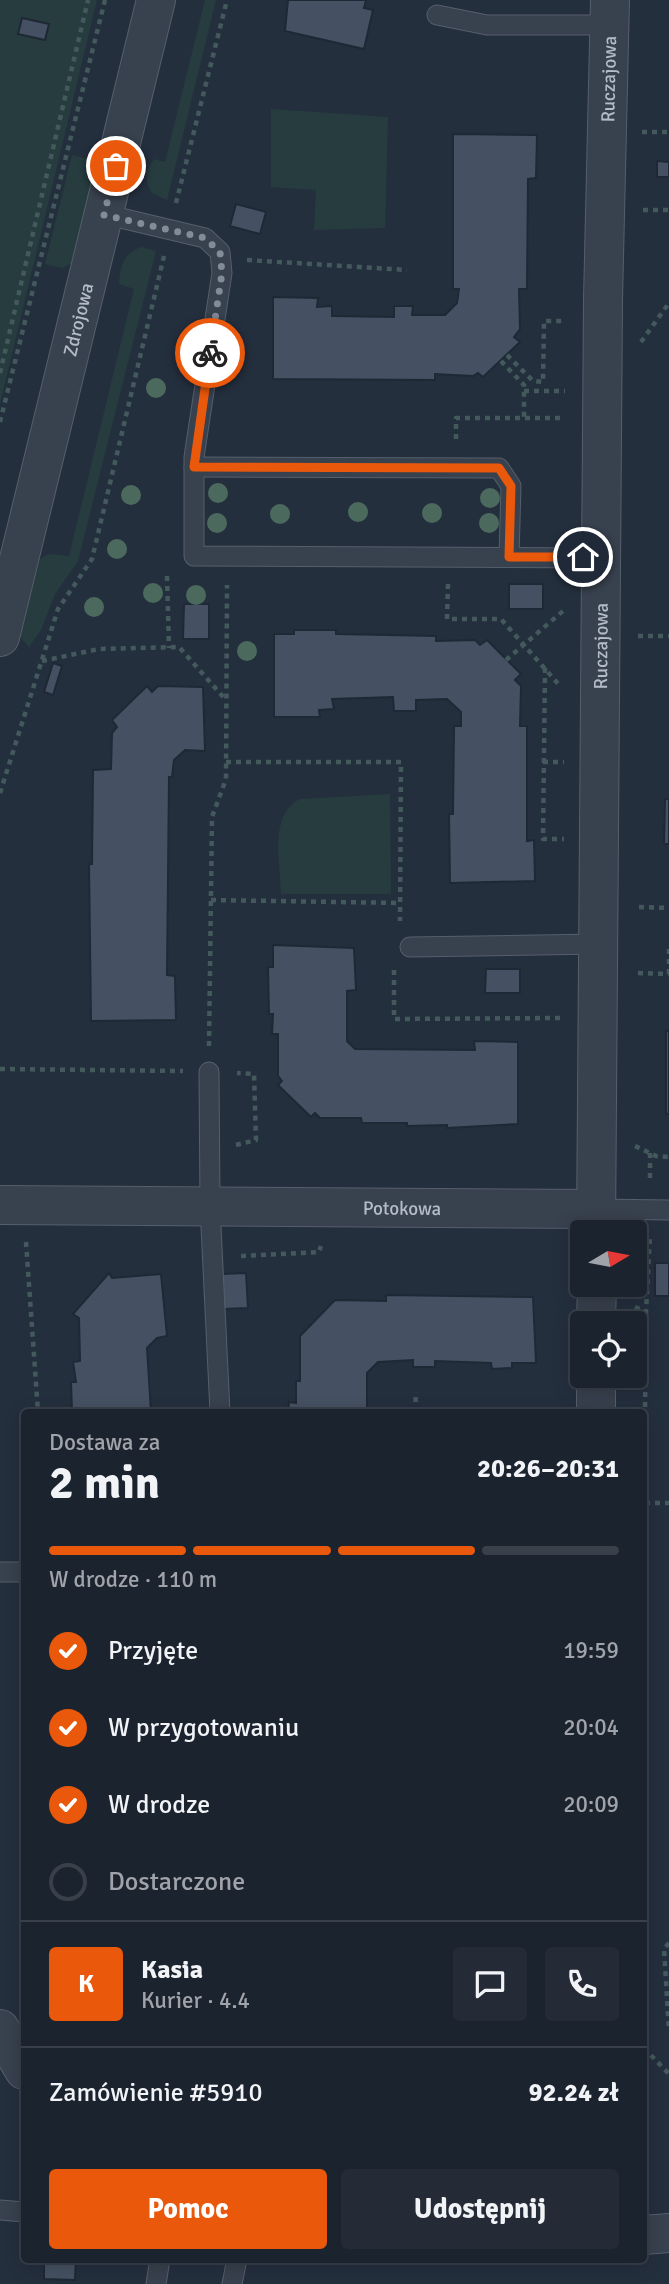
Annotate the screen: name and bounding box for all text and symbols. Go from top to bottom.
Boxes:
street label: Ruczajowa [596,36,622,123]
pin [86,136,146,196]
icon: bag [97,147,135,185]
street label: Zdrojowa [58,280,99,359]
courier [175,318,245,388]
icon: bike [191,334,229,372]
pin [553,527,613,587]
icon: home [564,538,602,576]
street label: Ruczajowa [589,603,614,689]
street label: Potokowa [363,1196,441,1221]
north arrow [570,1220,648,1297]
map controls [570,1220,647,1388]
button: locate [570,1311,647,1388]
text: Dostawa za [49,1428,160,1457]
text: 20:26–20:31 [477,1453,619,1485]
text: 2 min [49,1455,160,1511]
text: W drodze · 110 m [49,1565,217,1594]
icon: check [49,1632,87,1670]
text: Przyjęte [108,1635,198,1667]
text: 19:59 [563,1636,619,1665]
icon: check [49,1709,87,1747]
text: W przygotowaniu [108,1712,299,1744]
text: 20:04 [563,1713,619,1742]
icon: check [49,1786,87,1824]
text: W drodze [108,1789,210,1821]
text: 20:09 [563,1790,619,1819]
text: Dostarczone [108,1866,245,1898]
button: chat [453,1947,527,2021]
button: phone [545,1947,619,2021]
text: Kasia [141,1954,203,1986]
text: K [78,1968,94,2000]
text: Kurier · 4.4 [141,1986,250,2015]
text: Zamówienie #5910 [49,2077,262,2109]
text: 92.24 zł [528,2077,619,2109]
button: Pomoc [49,2169,327,2249]
button: Udostępnij [341,2169,619,2249]

